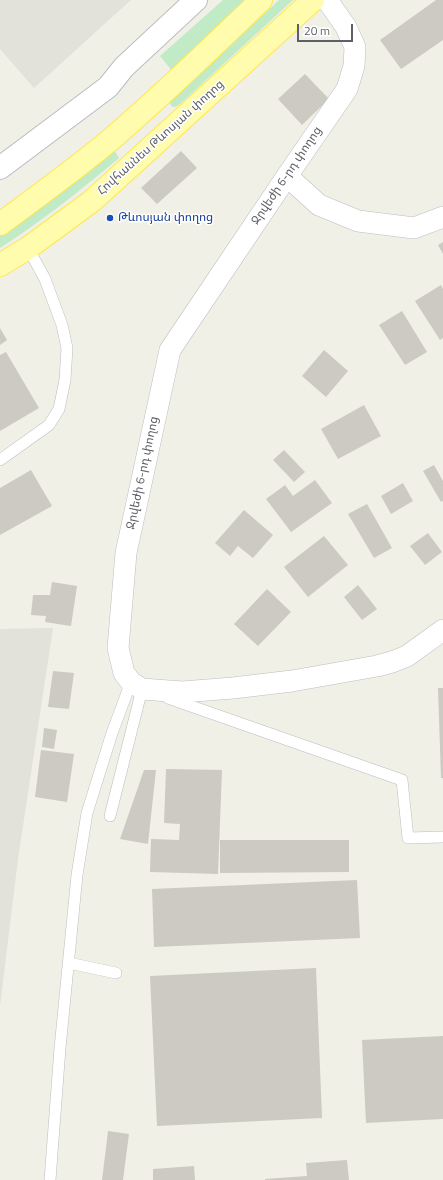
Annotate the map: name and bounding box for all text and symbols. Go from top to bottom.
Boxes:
scale bar [299,16,355,42]
text: 20 m [304,21,330,40]
street label: Հովհաննես Թևոսյան փողոց [95,77,227,199]
street label: Ջրվեժի 6-րդ փողոց [249,124,325,228]
place label: Թևոսյան փողոց [118,211,213,225]
marker: Թևոսյան փողոց [105,213,115,223]
street label: Ջրվեժի 6-րդ փողոց [124,415,162,531]

